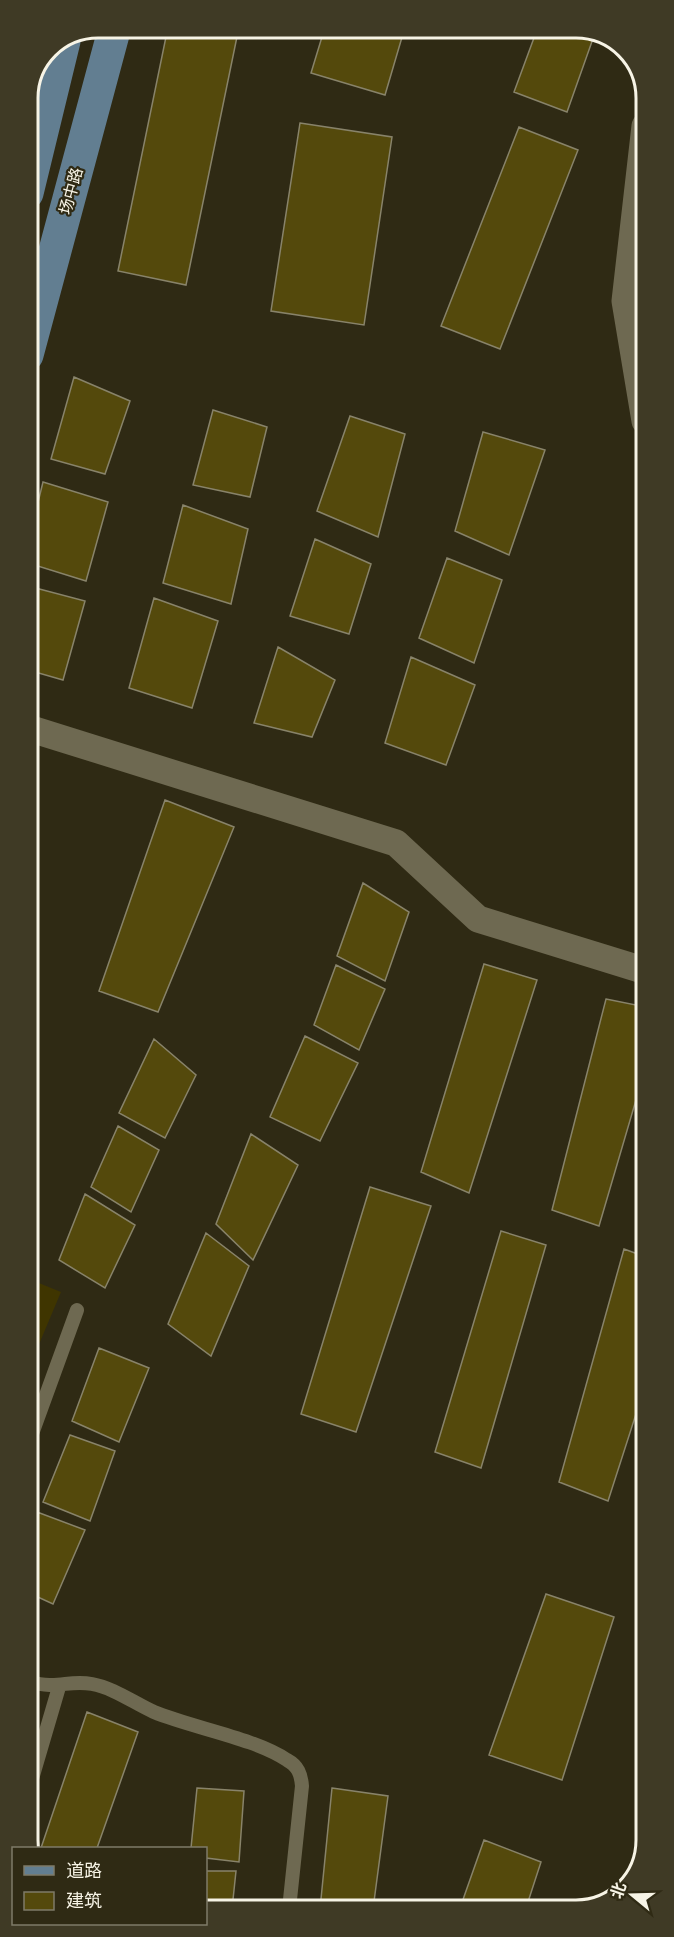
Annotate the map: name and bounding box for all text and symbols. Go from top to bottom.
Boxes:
street label: 场中路 [56,165,86,217]
legend [12,1847,207,1925]
text: 道路 [66,1860,102,1881]
north arrow [602,1865,662,1925]
text: 北 [607,1880,630,1901]
text: 建筑 [66,1890,102,1911]

